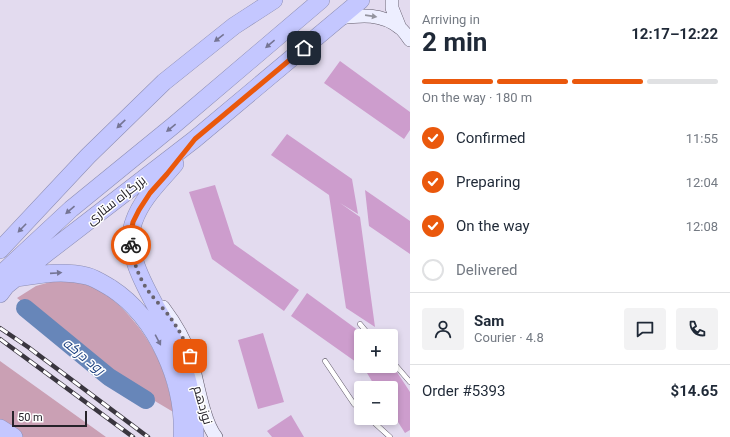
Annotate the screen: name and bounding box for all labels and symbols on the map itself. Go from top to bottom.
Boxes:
one-way arrow [365,13,377,19]
pin [287,31,321,65]
one-way arrow [213,34,224,43]
one-way arrow [265,39,276,48]
one-way arrow [116,119,126,129]
one-way arrow [166,123,177,132]
street label: بزرگراه ستاری [83,172,149,228]
one-way arrow [65,205,76,214]
one-way arrow [17,223,26,233]
courier [111,225,151,265]
one-way arrow [50,269,62,276]
water label: رود درکه [59,334,109,379]
one-way arrow [155,335,161,346]
pin [173,339,207,373]
street label: نوزدهم [188,384,216,427]
scale bar [12,409,87,428]

